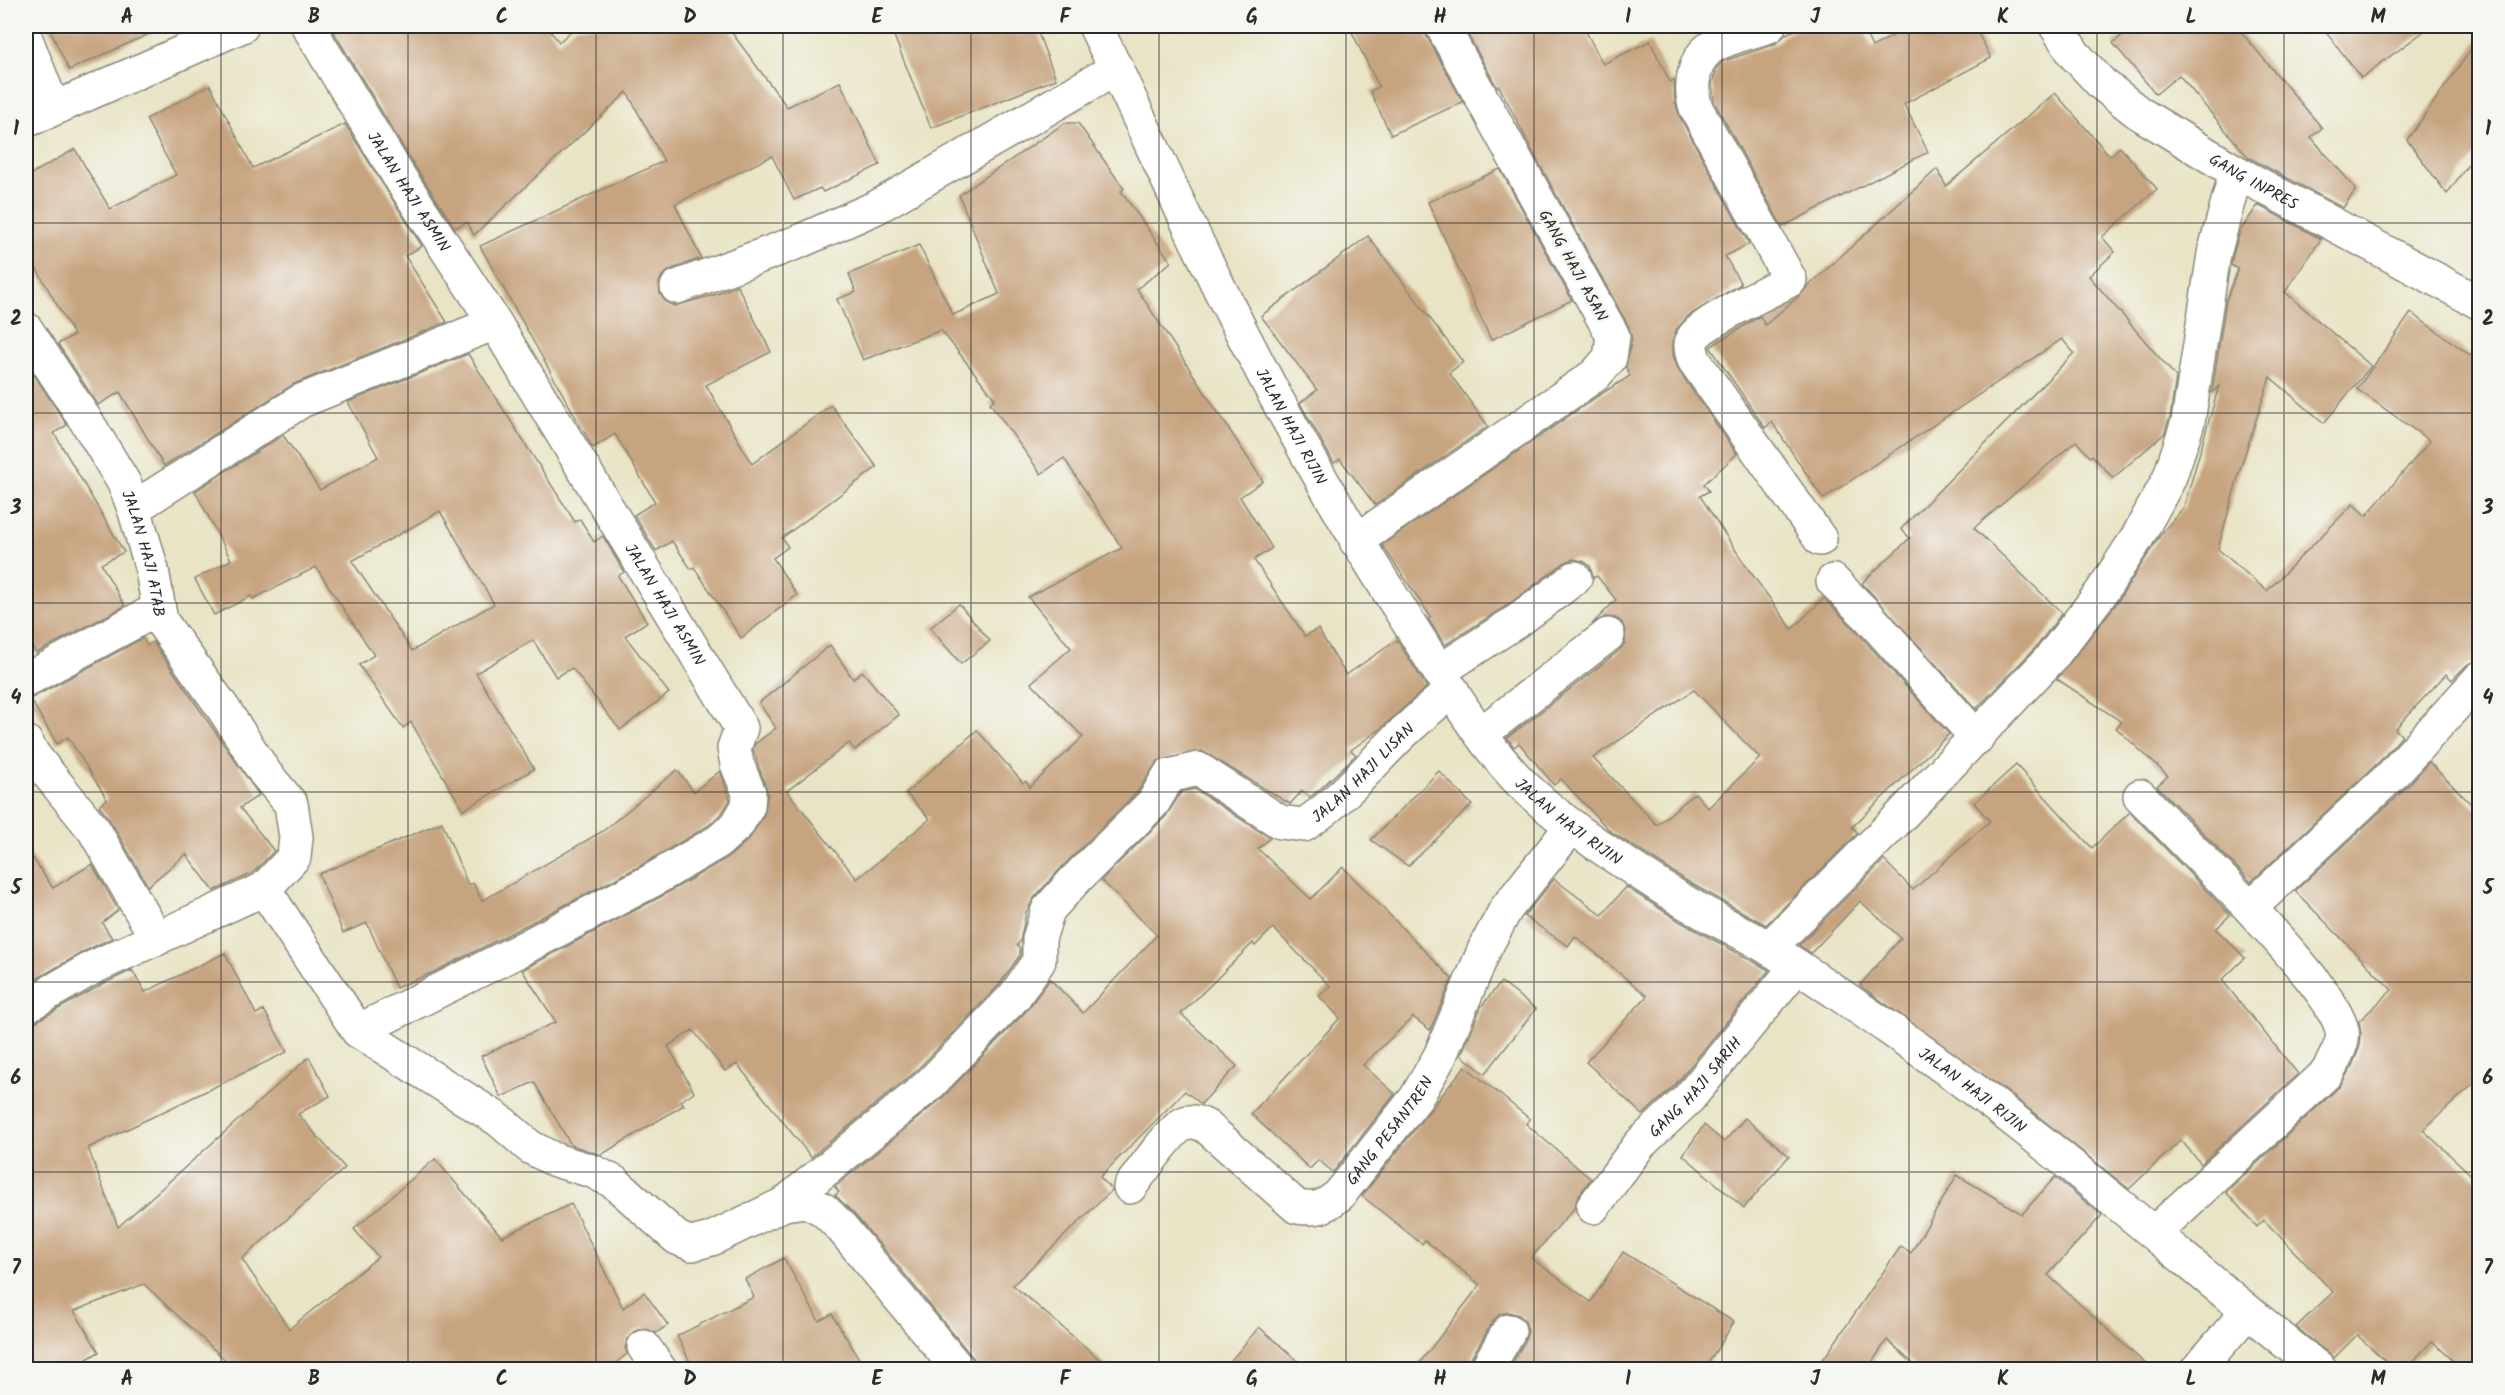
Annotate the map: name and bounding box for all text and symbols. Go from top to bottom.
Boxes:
text: A [121,2,133,34]
text: B [308,2,320,34]
text: C [496,2,508,34]
text: D [683,2,697,34]
text: E [871,2,883,34]
text: F [1060,2,1072,34]
text: G [1246,2,1258,34]
text: H [1433,2,1447,34]
text: I [1625,2,1631,34]
text: J [1810,2,1821,34]
text: K [1997,2,2009,34]
text: L [2186,2,2196,34]
text: M [2370,2,2386,34]
text: 1 [13,114,19,146]
text: 1 [2485,114,2491,146]
street label: JALAN HAJI ASMIN [360,127,456,258]
street label: GANG INPRES [2204,148,2303,217]
street label: GANG HAJI ASAN [1532,205,1614,326]
text: 2 [10,304,22,336]
text: 2 [2482,304,2494,336]
street label: JALAN HAJI RIJIN [1248,364,1333,490]
street label: JALAN HAJI ATAB [114,486,171,619]
text: 3 [10,493,22,525]
text: 3 [2482,493,2494,525]
street label: JALAN HAJI ASMIN [618,539,711,671]
text: 4 [11,683,22,715]
text: 4 [2483,683,2494,715]
street label: JALAN HAJI LISAN [1307,717,1421,830]
street label: JALAN HAJI RIJIN [1508,773,1627,872]
text: 5 [10,873,23,905]
text: 5 [2482,873,2495,905]
street label: GANG HAJI SARIH [1643,1032,1748,1144]
street label: JALAN HAJI RIJIN [1913,1042,2032,1140]
text: 6 [11,1063,22,1095]
text: 6 [2483,1063,2494,1095]
street label: GANG PESANTREN [1340,1072,1440,1191]
text: 7 [11,1253,21,1285]
text: 7 [2483,1253,2493,1285]
text: A [121,1364,133,1395]
text: B [308,1364,320,1395]
text: C [496,1364,508,1395]
text: D [683,1364,697,1395]
text: E [871,1364,883,1395]
text: F [1060,1364,1072,1395]
text: G [1246,1364,1258,1395]
text: H [1433,1364,1447,1395]
text: I [1625,1364,1631,1395]
text: J [1810,1364,1821,1395]
text: K [1997,1364,2009,1395]
text: L [2186,1364,2196,1395]
text: M [2370,1364,2386,1395]

